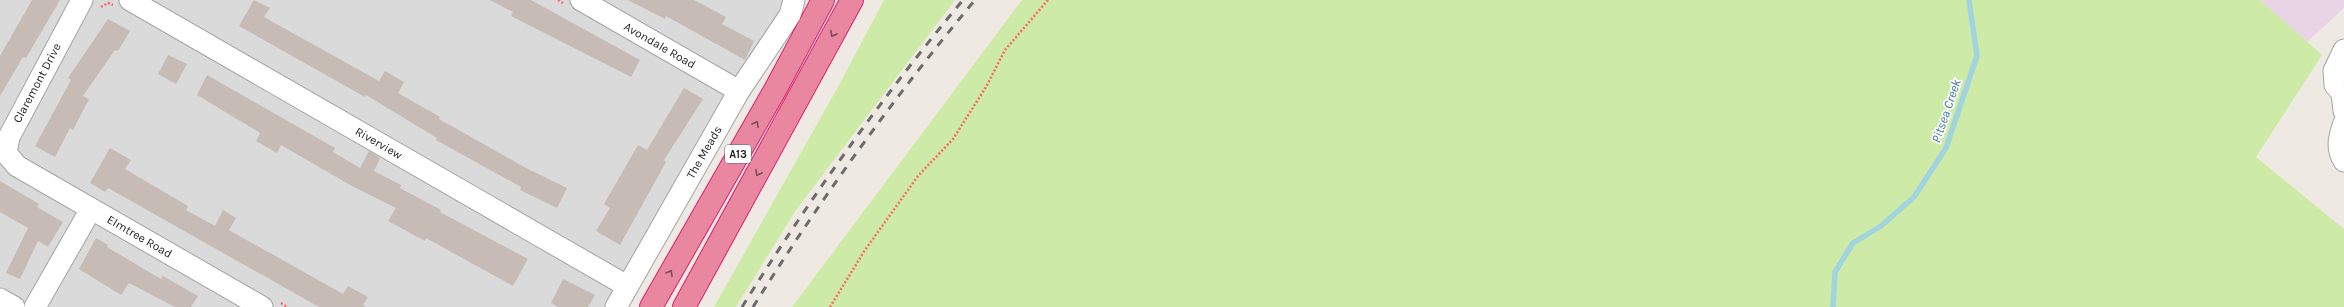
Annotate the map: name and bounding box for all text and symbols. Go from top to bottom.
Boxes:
street label: Avondale Road [622,19,698,72]
one-way arrow [831,30,838,37]
street label: Claremont Drive [10,41,64,125]
water label: Pitsea Creek [1928,77,1964,145]
one-way arrow [751,121,758,128]
street label: The Meads [683,123,725,181]
street label: Riverview [353,124,405,162]
road number: A13 [725,145,751,163]
one-way arrow [755,169,762,176]
street label: Elmtree Road [104,212,175,261]
one-way arrow [666,270,673,277]

